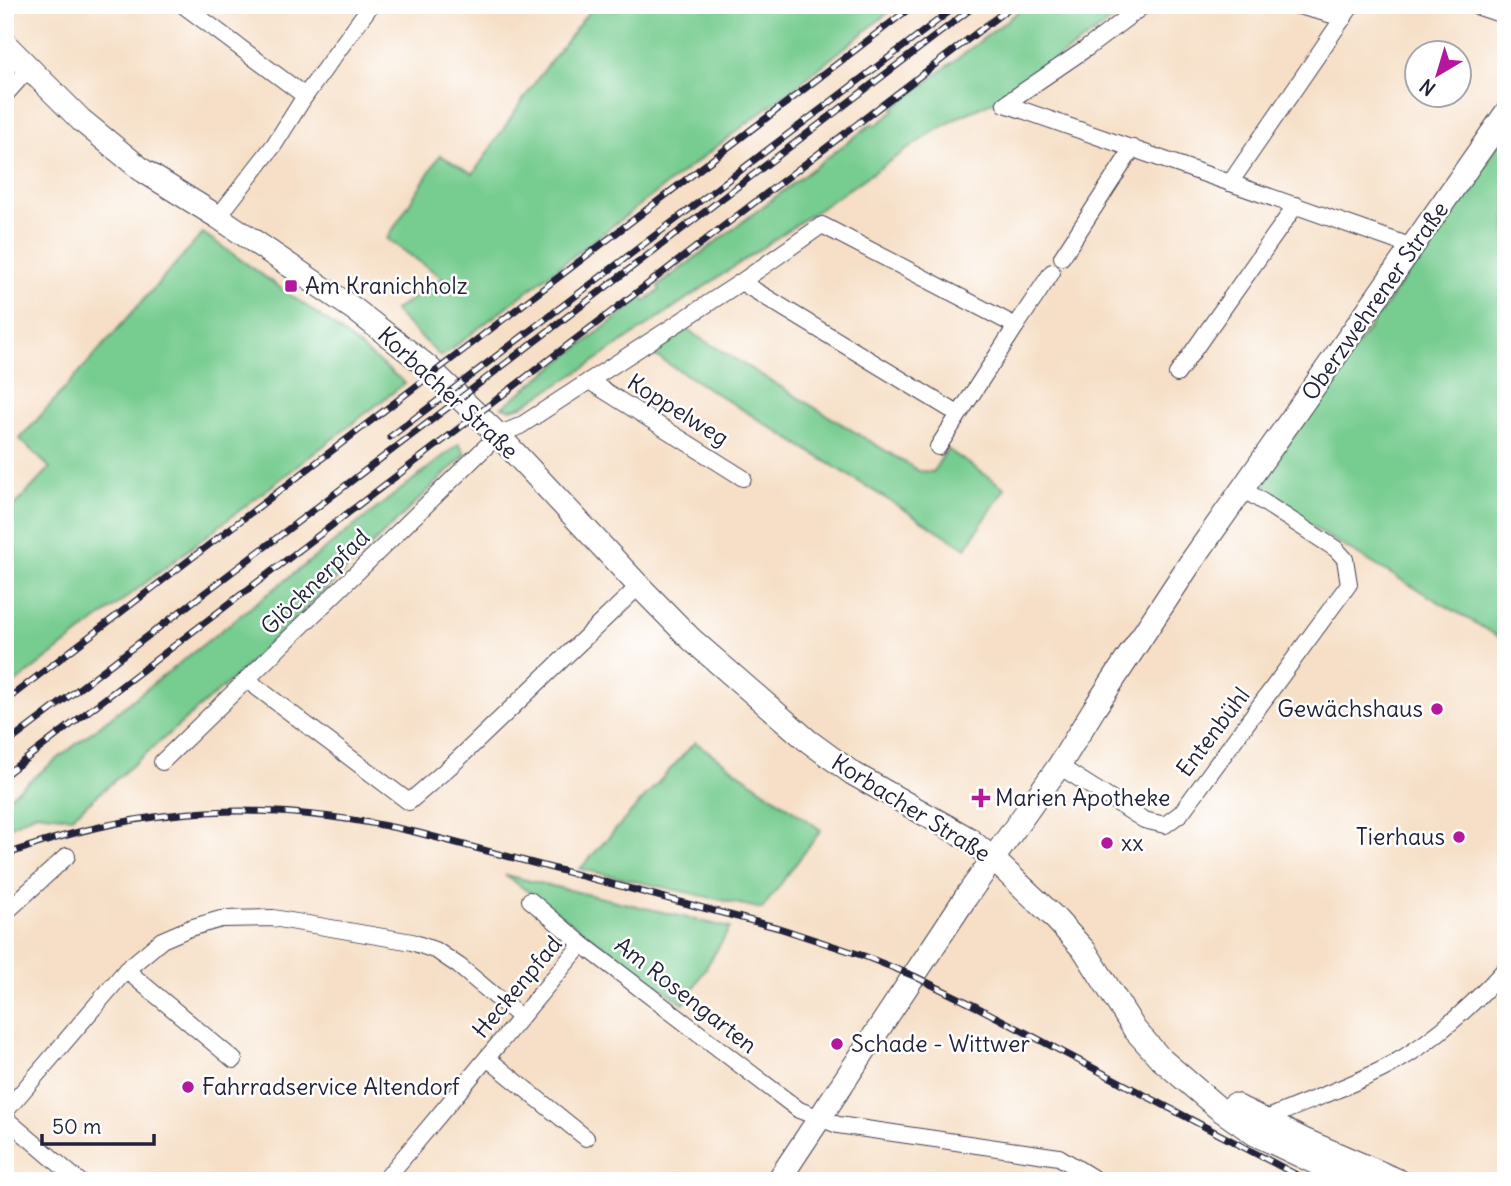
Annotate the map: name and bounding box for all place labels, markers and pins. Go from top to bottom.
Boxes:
place label: Am Kranichholz [305,271,468,300]
marker: Am Kranichholz [283,278,299,294]
place label: Gewächshaus [1277,694,1423,723]
marker: Gewächshaus [1429,701,1445,717]
place label: Marien Apotheke [995,783,1170,812]
marker: Marien Apotheke [973,790,989,806]
place label: Tierhaus [1356,822,1445,851]
place label: xx [1121,828,1144,857]
marker: Tierhaus [1451,829,1467,845]
marker: xx [1099,835,1115,851]
place label: Schade - Wittwer [851,1029,1030,1058]
marker: Schade - Wittwer [829,1036,845,1052]
place label: Fahrradservice Altendorf [202,1072,460,1101]
marker: Fahrradservice Altendorf [180,1079,196,1095]

